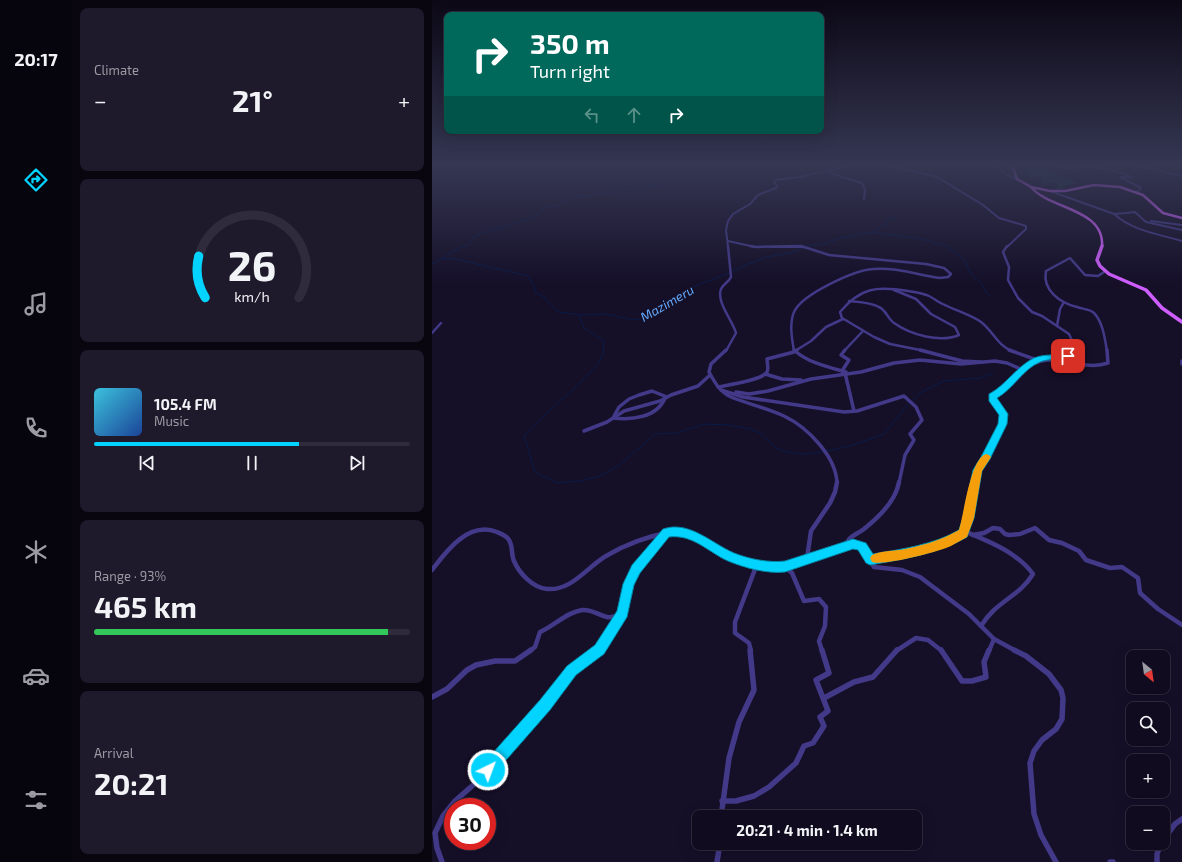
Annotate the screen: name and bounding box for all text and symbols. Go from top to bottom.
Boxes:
text: 350 m [530,26,610,60]
icon: right [464,28,516,80]
text: 20:17 [14,48,58,70]
text: Turn right [530,60,610,82]
text: Climate [94,62,139,78]
text: 21° [232,82,273,118]
text: − [94,87,107,113]
text: + [398,87,410,113]
icon: left [581,104,603,126]
icon: ahead [623,104,645,126]
icon: right [665,104,687,126]
icon: directions [22,166,50,194]
text: 26 [228,239,276,289]
water label: Mazimeru [637,281,697,325]
text: km/h [234,288,270,305]
icon: music [22,290,50,318]
pin [1051,339,1085,373]
icon: arrive [1057,345,1079,367]
text: 105.4 FM [154,395,217,413]
text: Music [154,413,189,429]
icon: phone [22,414,50,442]
icon: previous [136,452,158,474]
icon: pause [241,452,263,474]
icon: next [346,452,368,474]
icon: climate [22,538,50,566]
text: Range · 93% [94,568,166,584]
text: 465 km [94,588,197,624]
north arrow [1126,650,1170,694]
map controls [1126,650,1170,850]
icon: car [22,662,50,690]
button: search [1126,702,1170,746]
text: Arrival [94,745,134,761]
position arrow [467,749,509,791]
button: + [1126,754,1170,798]
text: 20:21 [94,765,168,801]
icon: filters [22,786,50,814]
speed limit sign: 30 [444,798,496,850]
button: − [1126,806,1170,850]
text: 20:21 · 4 min · 1.4 km [736,821,878,839]

